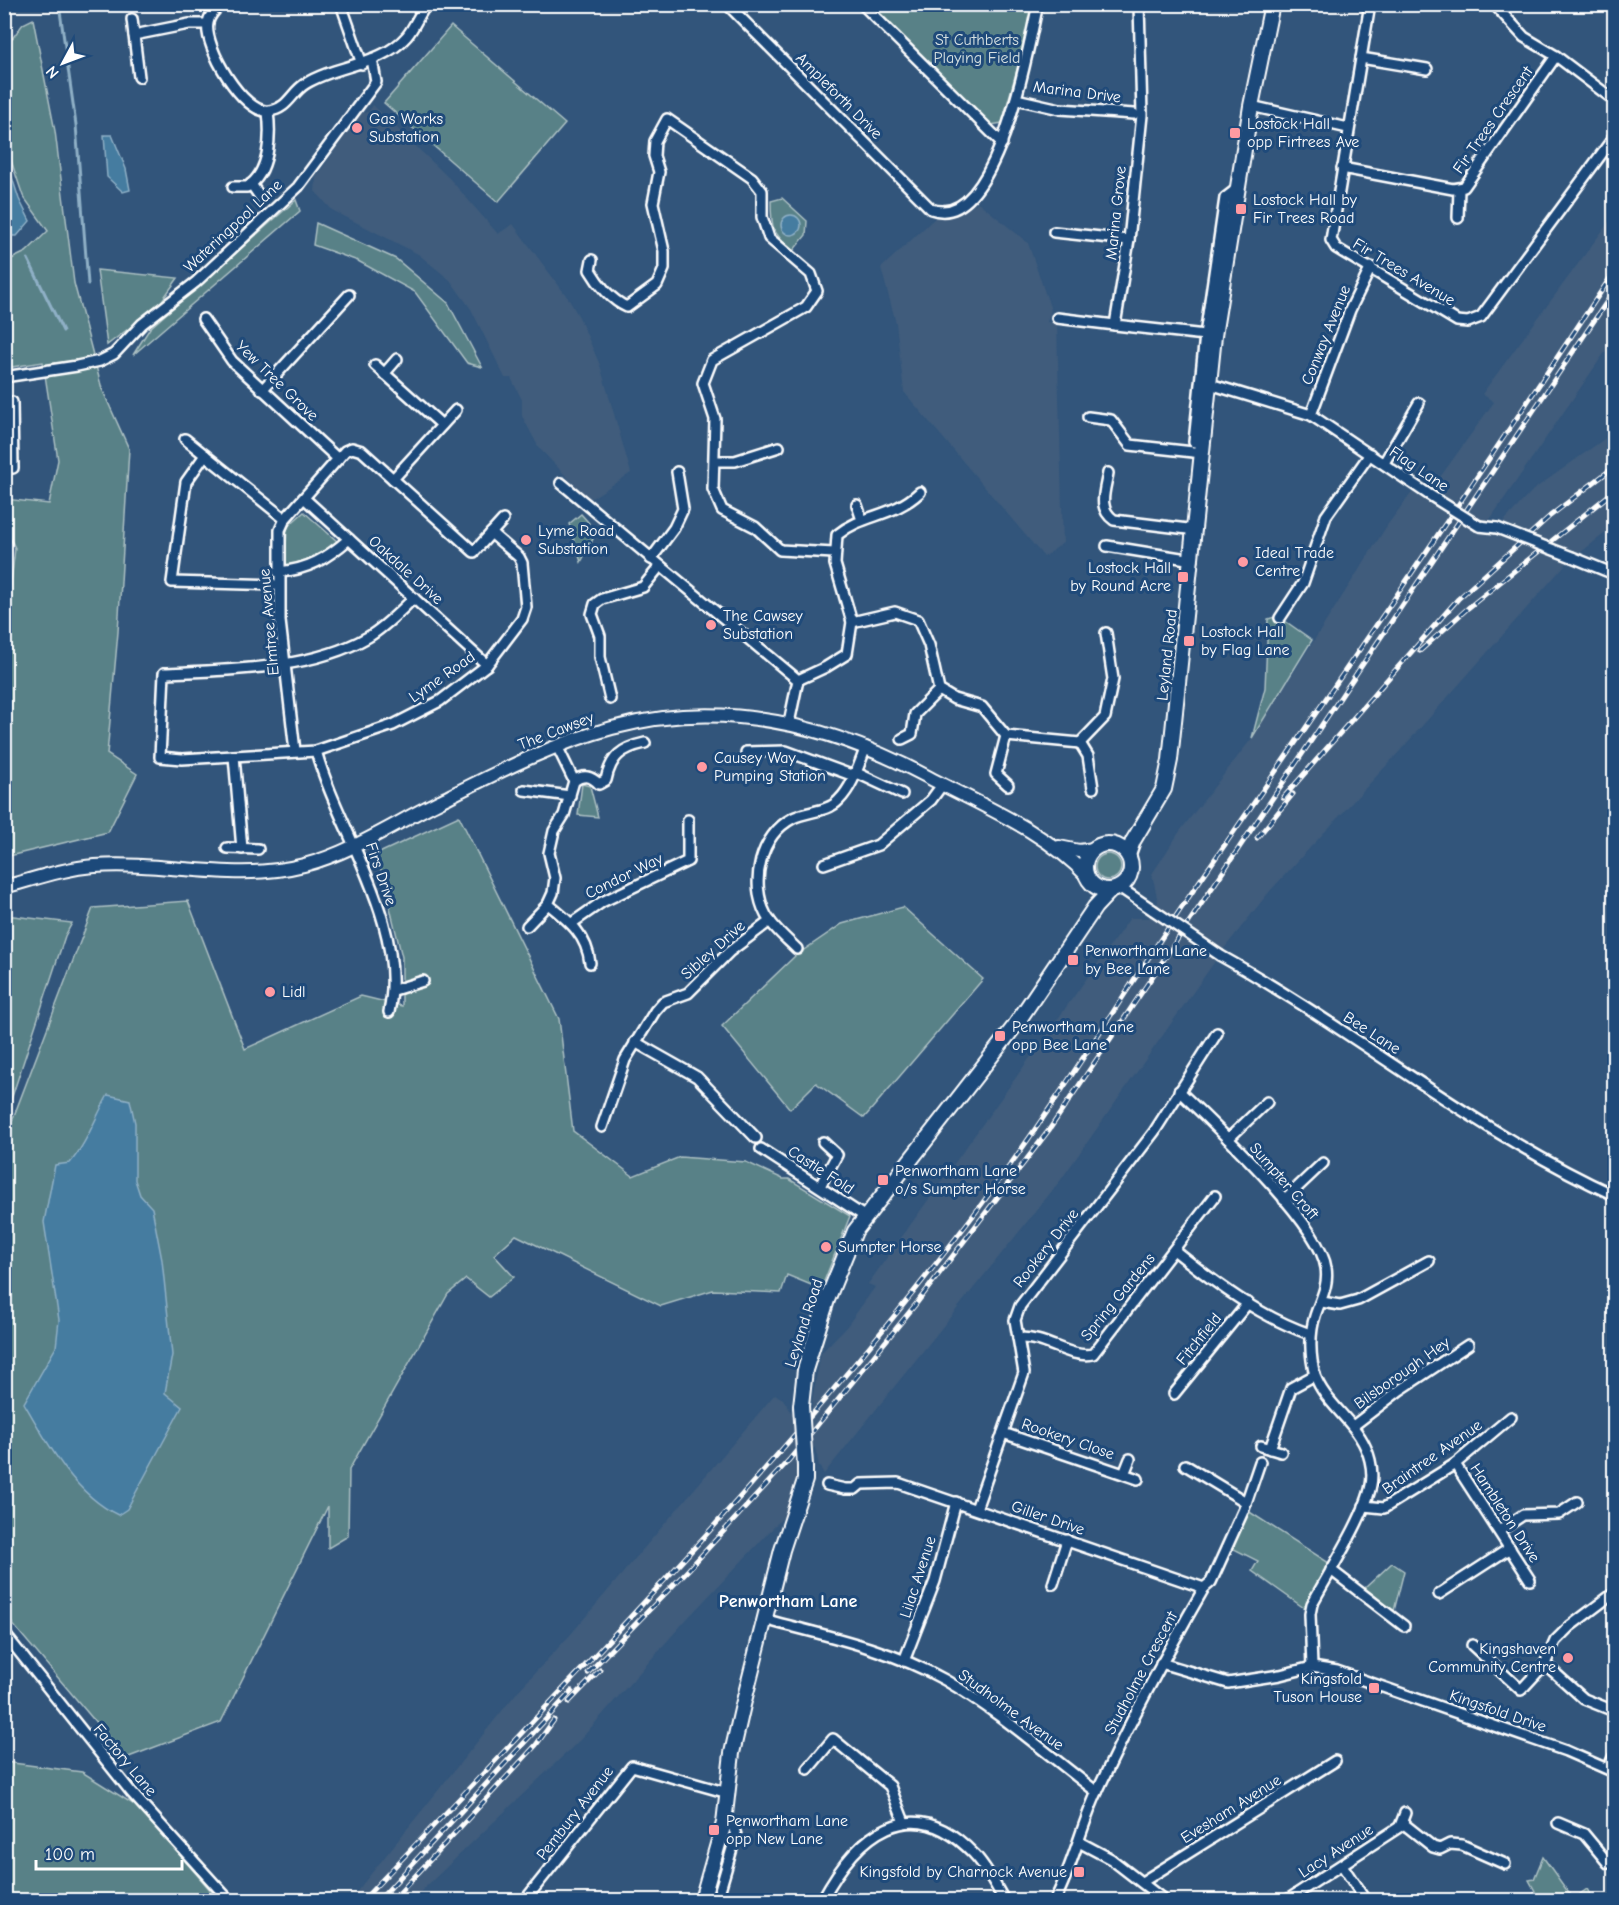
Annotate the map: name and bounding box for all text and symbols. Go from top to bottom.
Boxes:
park label: St Cuthberts Playing Field [933,31,1021,67]
north arrow [33,33,93,93]
street label: Ampleforth Drive [792,49,886,143]
text: N [42,62,63,82]
street label: Fir Trees Crescent [1449,63,1537,177]
street label: Marina Drive [1032,78,1122,106]
place label: Gas Works Substation [369,110,444,146]
place label: Lostock Hall opp Firtrees Ave [1247,115,1359,151]
marker: Gas Works Substation [350,121,364,135]
marker: Lostock Hall opp Firtrees Ave [1228,126,1242,140]
street label: Marina Grove [1102,165,1130,261]
street label: Wateringpool Lane [180,176,286,276]
place label: Lostock Hall by Fir Trees Road [1253,191,1358,227]
marker: Lostock Hall by Fir Trees Road [1234,202,1248,216]
street label: Fir Trees Avenue [1350,234,1458,310]
street label: Conway Avenue [1298,283,1354,387]
street label: Yew Tree Grove [232,337,322,425]
street label: Flag Lane [1386,443,1452,495]
place label: Lyme Road Substation [538,522,614,558]
street label: Oakdale Drive [365,532,447,608]
marker: Lyme Road Substation [519,533,533,547]
place label: Ideal Trade Centre [1255,544,1334,580]
marker: Ideal Trade Centre [1236,555,1250,569]
place label: Lostock Hall by Round Acre [1070,559,1171,595]
street label: Elmtree Avenue [255,568,283,676]
marker: Lostock Hall by Round Acre [1176,570,1190,584]
place label: The Cawsey Substation [723,607,804,643]
street label: Leyland Road [1153,608,1181,702]
marker: The Cawsey Substation [704,618,718,632]
place label: Lostock Hall by Flag Lane [1201,623,1290,659]
marker: Lostock Hall by Flag Lane [1182,634,1196,648]
street label: Lyme Road [406,648,478,706]
street label: The Cawsey [516,708,597,754]
place label: Causey Way Pumping Station [714,749,826,785]
marker: Causey Way Pumping Station [695,760,709,774]
street label: Firs Drive [362,840,400,908]
street label: Condor Way [582,849,666,902]
street label: Sibley Drive [677,917,749,983]
place label: Penwortham Lane by Bee Lane [1085,942,1207,978]
marker: Penwortham Lane by Bee Lane [1066,953,1080,967]
place label: Lidl [282,983,306,1001]
marker: Lidl [263,985,277,999]
street label: Bee Lane [1340,1008,1404,1058]
place label: Penwortham Lane opp Bee Lane [1012,1018,1134,1054]
marker: Penwortham Lane opp Bee Lane [993,1029,1007,1043]
street label: Sumpter Croft [1246,1139,1322,1223]
street label: Castle Fold [785,1142,857,1198]
place label: Penwortham Lane o/s Sumpter Horse [895,1162,1026,1198]
marker: Penwortham Lane o/s Sumpter Horse [876,1173,890,1187]
street label: Rookery Drive [1010,1205,1082,1291]
place label: Sumpter Horse [838,1238,941,1256]
marker: Sumpter Horse [819,1240,833,1254]
street label: Spring Gardens [1077,1249,1159,1344]
street label: Leyland Road [781,1277,827,1369]
street label: Fitchfield [1173,1309,1225,1369]
street label: Bilsborough Hey [1351,1333,1454,1413]
street label: Rookery Close [1019,1415,1117,1463]
street label: Braintree Avenue [1379,1416,1485,1498]
street label: Hambleton Drive [1466,1460,1544,1566]
street label: Giller Drive [1009,1497,1087,1539]
street label: Lilac Avenue [896,1534,940,1620]
district label: Penwortham Lane [719,1591,857,1612]
street label: Studholme Crescent [1101,1608,1181,1738]
place label: Kingshaven Community Centre [1428,1640,1556,1676]
marker: Kingshaven Community Centre [1561,1651,1575,1665]
street label: Studholme Avenue [955,1666,1067,1754]
place label: Kingsfold Tuson House [1273,1670,1362,1706]
marker: Kingsfold Tuson House [1367,1681,1381,1695]
street label: Kingsfold Drive [1447,1686,1549,1736]
street label: Factory Lane [90,1720,160,1800]
street label: Pembury Avenue [533,1763,617,1863]
street label: Evesham Avenue [1178,1771,1284,1847]
place label: Penwortham Lane opp New Lane [726,1812,848,1848]
street label: Lacy Avenue [1295,1820,1377,1882]
marker: Penwortham Lane opp New Lane [707,1823,721,1837]
scale bar [36,1833,182,1871]
text: 100 m [45,1844,95,1865]
place label: Kingsfold by Charnock Avenue [860,1863,1067,1881]
marker: Kingsfold by Charnock Avenue [1072,1865,1086,1879]

